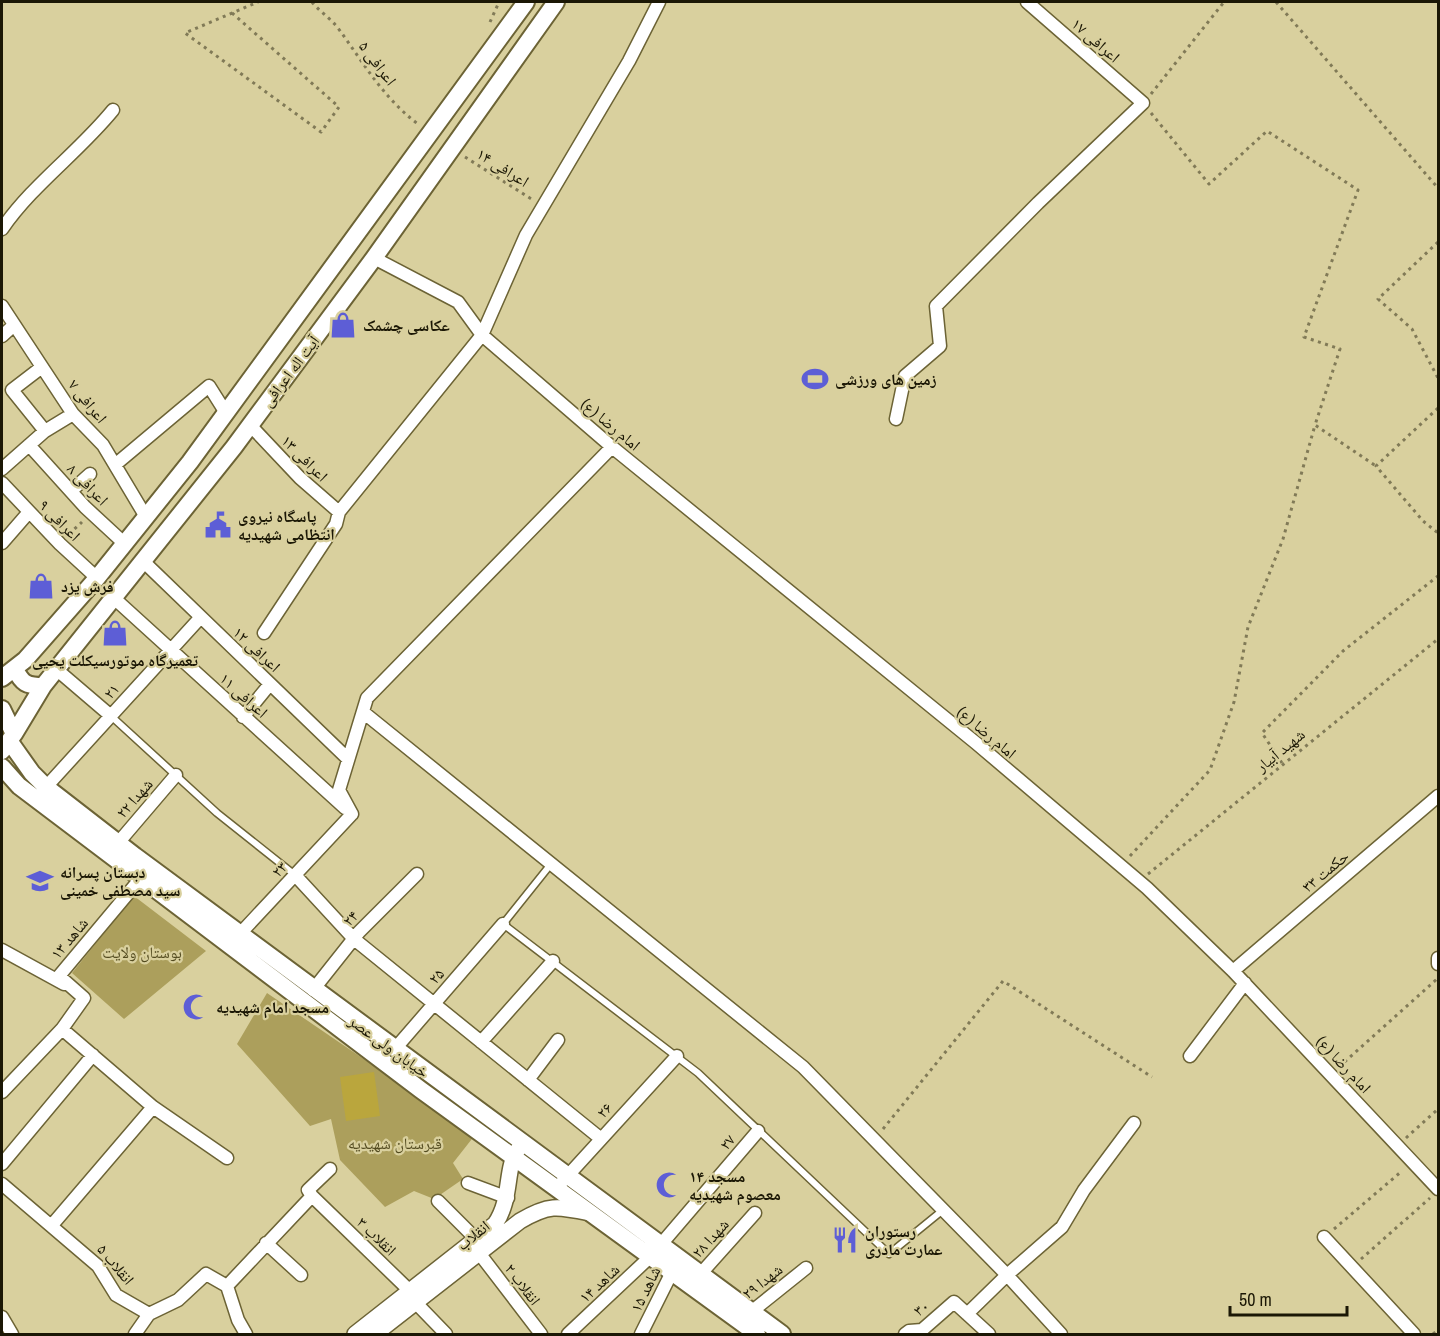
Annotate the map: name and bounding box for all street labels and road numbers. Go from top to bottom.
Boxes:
street label: اعرافی ۱۷ [1067,13,1125,67]
street label: اعرافی ۵ [354,36,402,90]
street label: اعرافی ۱۴ [473,142,533,192]
street label: آیت اله اعرافی [256,330,325,411]
street label: اعرافی ۷ [63,374,113,428]
street label: امام رضا (ع) [577,393,645,455]
street label: اعرافی ۱۳ [277,430,333,486]
street label: اعرافی ۸ [62,458,114,510]
street label: اعرافی ۹ [34,494,86,546]
street label: اعرافی ۱۲ [228,621,286,677]
street label: اعرافی ۱۱ [215,667,273,723]
street label: ۲۱ [98,678,124,704]
street label: امام رضا (ع) [953,701,1021,763]
street label: شهید آبیار [1250,723,1309,777]
street label: شهدا ۲۲ [111,773,157,823]
street label: حکمت ۳۳ [1297,845,1353,897]
street label: ۲۳ [266,856,292,882]
street label: ۲۴ [337,905,363,931]
street label: شاهد ۱۳ [45,912,93,964]
street label: ۲۵ [423,963,449,989]
street label: خیابان ولی عصر [344,1009,433,1083]
street label: امام رضا (ع) [1312,1030,1376,1098]
street label: ۲۶ [591,1097,617,1123]
street label: ۲۷ [714,1129,740,1155]
street label: انقلاب ۳ [352,1212,402,1260]
street label: شهدا ۲۸ [686,1214,734,1262]
street label: انقلاب [452,1215,494,1255]
street label: انقلاب ۵ [92,1239,140,1289]
street label: انقلاب ۲ [500,1258,546,1310]
street label: شاهد ۱۴ [574,1258,624,1308]
street label: شهدا ۲۹ [737,1258,787,1304]
street label: شاهد ۱۵ [625,1262,665,1316]
street label: ۳۰ [909,1295,933,1321]

